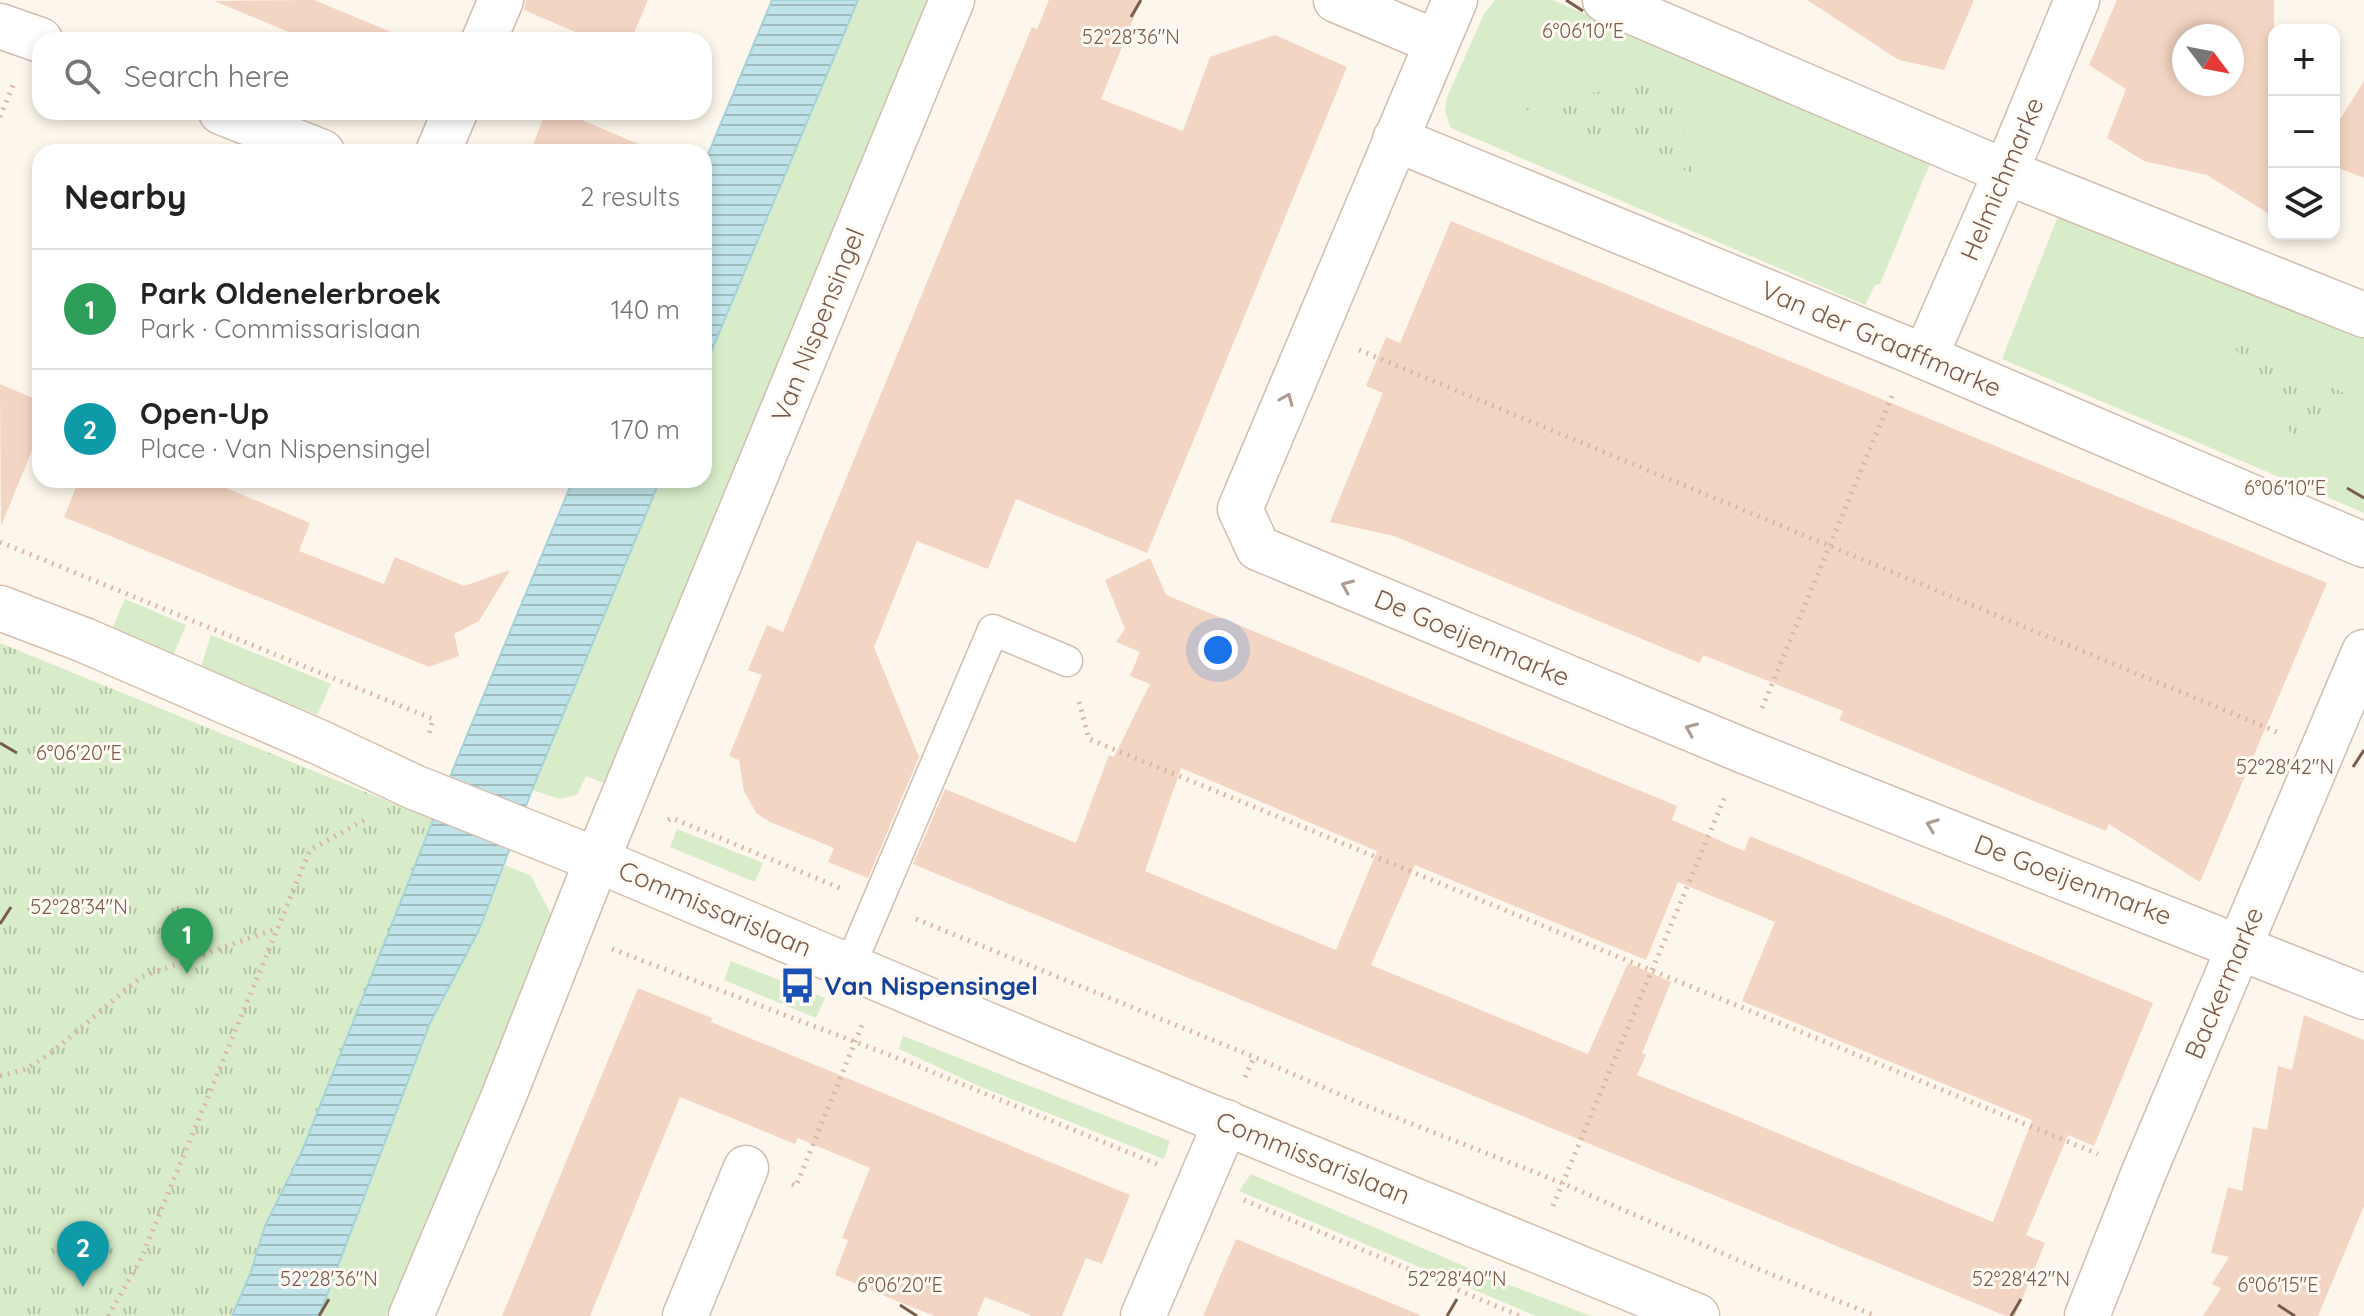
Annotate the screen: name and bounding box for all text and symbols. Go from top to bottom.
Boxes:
text: 6°06'10"E [1542,18,1624,43]
text: 52°28'36"N [1082,24,1180,49]
north arrow [2172,24,2244,96]
map controls [2268,24,2340,240]
button: + [2268,24,2340,96]
search box [32,32,712,120]
icon: search [60,54,104,98]
text: Search here [124,57,290,95]
street label: Helmichmarke [1952,92,2051,266]
button: − [2268,96,2340,168]
button: layers [2268,168,2340,240]
text: Nearby [64,175,187,218]
text: 2 results [580,180,680,213]
street label: Van Nispensingel [764,223,871,427]
street label: Van der Graaffmarke [1756,273,2006,404]
text: Park Oldenelerbroek [140,274,441,312]
text: 1 [85,293,95,326]
text: 140 m [611,293,680,326]
text: Park · Commissarislaan [140,312,421,345]
one-way arrow [1277,393,1293,407]
text: Open-Up [140,394,269,432]
text: 2 [83,413,97,446]
text: 170 m [611,413,680,446]
text: Place · Van Nispensingel [140,432,431,465]
text: 6°06'10"E [2244,475,2326,500]
one-way arrow [1341,579,1355,596]
street label: De Goeijenmarke [1370,582,1575,694]
your location [1198,630,1238,670]
one-way arrow [1685,723,1699,739]
text: 6°06'20"E [36,740,122,765]
text: 52°28'42"N [2236,754,2334,779]
one-way arrow [1926,818,1940,835]
street label: De Goeijenmarke [1970,827,2177,932]
street label: Commissarislaan [614,853,817,964]
text: 52°28'34"N [30,894,128,919]
street label: Backermarke [2177,902,2270,1064]
pin: 1 [161,908,213,974]
bus stop icon: Van Nispensingel [779,967,817,1005]
place label: Van Nispensingel [824,969,1038,1002]
street label: Commissarislaan [1211,1104,1415,1212]
pin: 2 [57,1221,109,1287]
text: 52°28'36"N [280,1266,378,1291]
text: 52°28'40"N [1407,1266,1507,1291]
text: 52°28'42"N [1972,1266,2070,1291]
text: 6°06'20"E [857,1272,943,1297]
text: 6°06'15"E [2237,1272,2319,1297]

